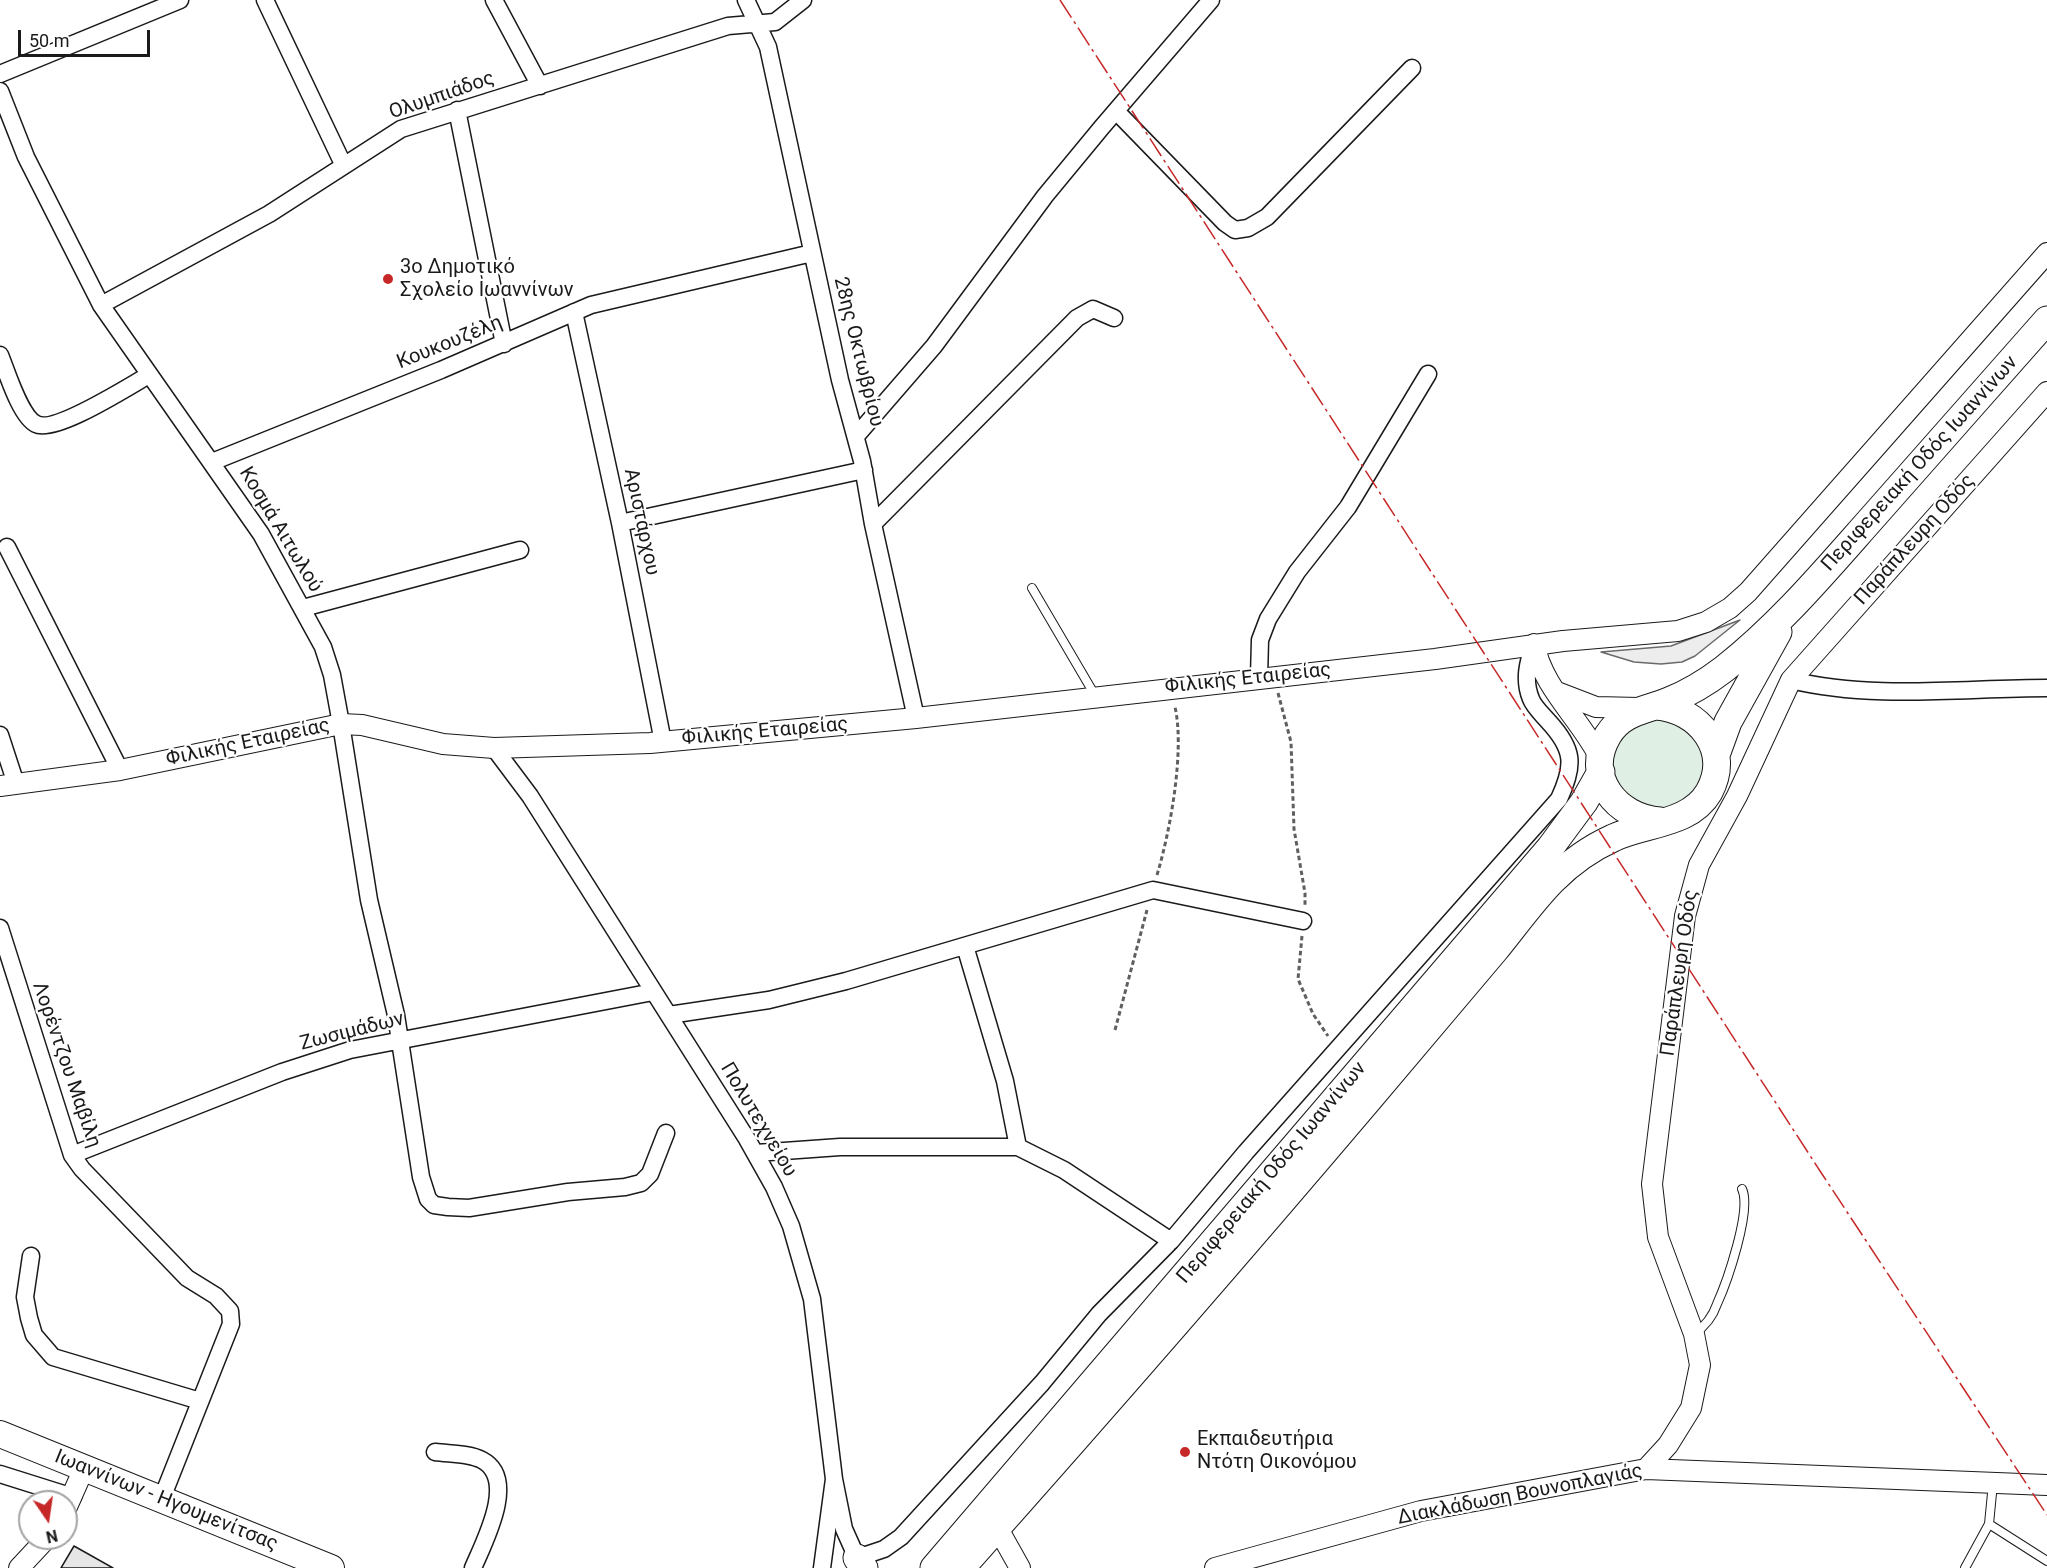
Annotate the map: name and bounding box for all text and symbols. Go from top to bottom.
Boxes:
scale bar [21,18,153,56]
text: 50 m [29,30,69,51]
street label: Ολυμπιάδος [386,67,498,125]
place label: 3ο Δημοτικό Σχολείο Ιωαννίνων [400,256,573,303]
marker: 3ο Δημοτικό Σχολείο Ιωαννίνων [381,272,395,286]
street label: 28ης Οκτωβρίου [828,275,888,429]
street label: Κουκουζέλη [394,311,506,375]
street label: Περιφερειακή Οδός Ιωαννίνων [1817,351,2023,577]
street label: Κοσμά Αιτωλού [233,463,327,597]
street label: Αριστάρχου [618,466,664,578]
street label: Παράπλευρη Οδός [1850,470,1980,610]
street label: Φιλικής Εταιρείας [1164,658,1332,700]
street label: Φιλικής Εταιρείας [681,713,849,751]
street label: Φιλικής Εταιρείας [164,714,332,772]
street label: Παράπλευρη Οδός [1656,888,1704,1058]
street label: Λορέντζου Μαβίλη [26,979,106,1151]
street label: Ζωσιμάδων [298,1007,406,1057]
street label: Περιφερειακή Οδός Ιωαννίνων [1172,1057,1372,1289]
street label: Πολυτεχνείου [714,1058,802,1182]
place label: Εκπαιδευτήρια Ντότη Οικονόμου [1197,1428,1357,1475]
street label: Ιωαννίνων - Ηγουμενίτσας [51,1445,281,1557]
marker: Εκπαιδευτήρια Ντότη Οικονόμου [1178,1445,1192,1459]
street label: Διακλάδωση Βουνοπλαγιάς [1395,1459,1645,1531]
north arrow [18,1490,78,1550]
text: N [44,1526,59,1547]

